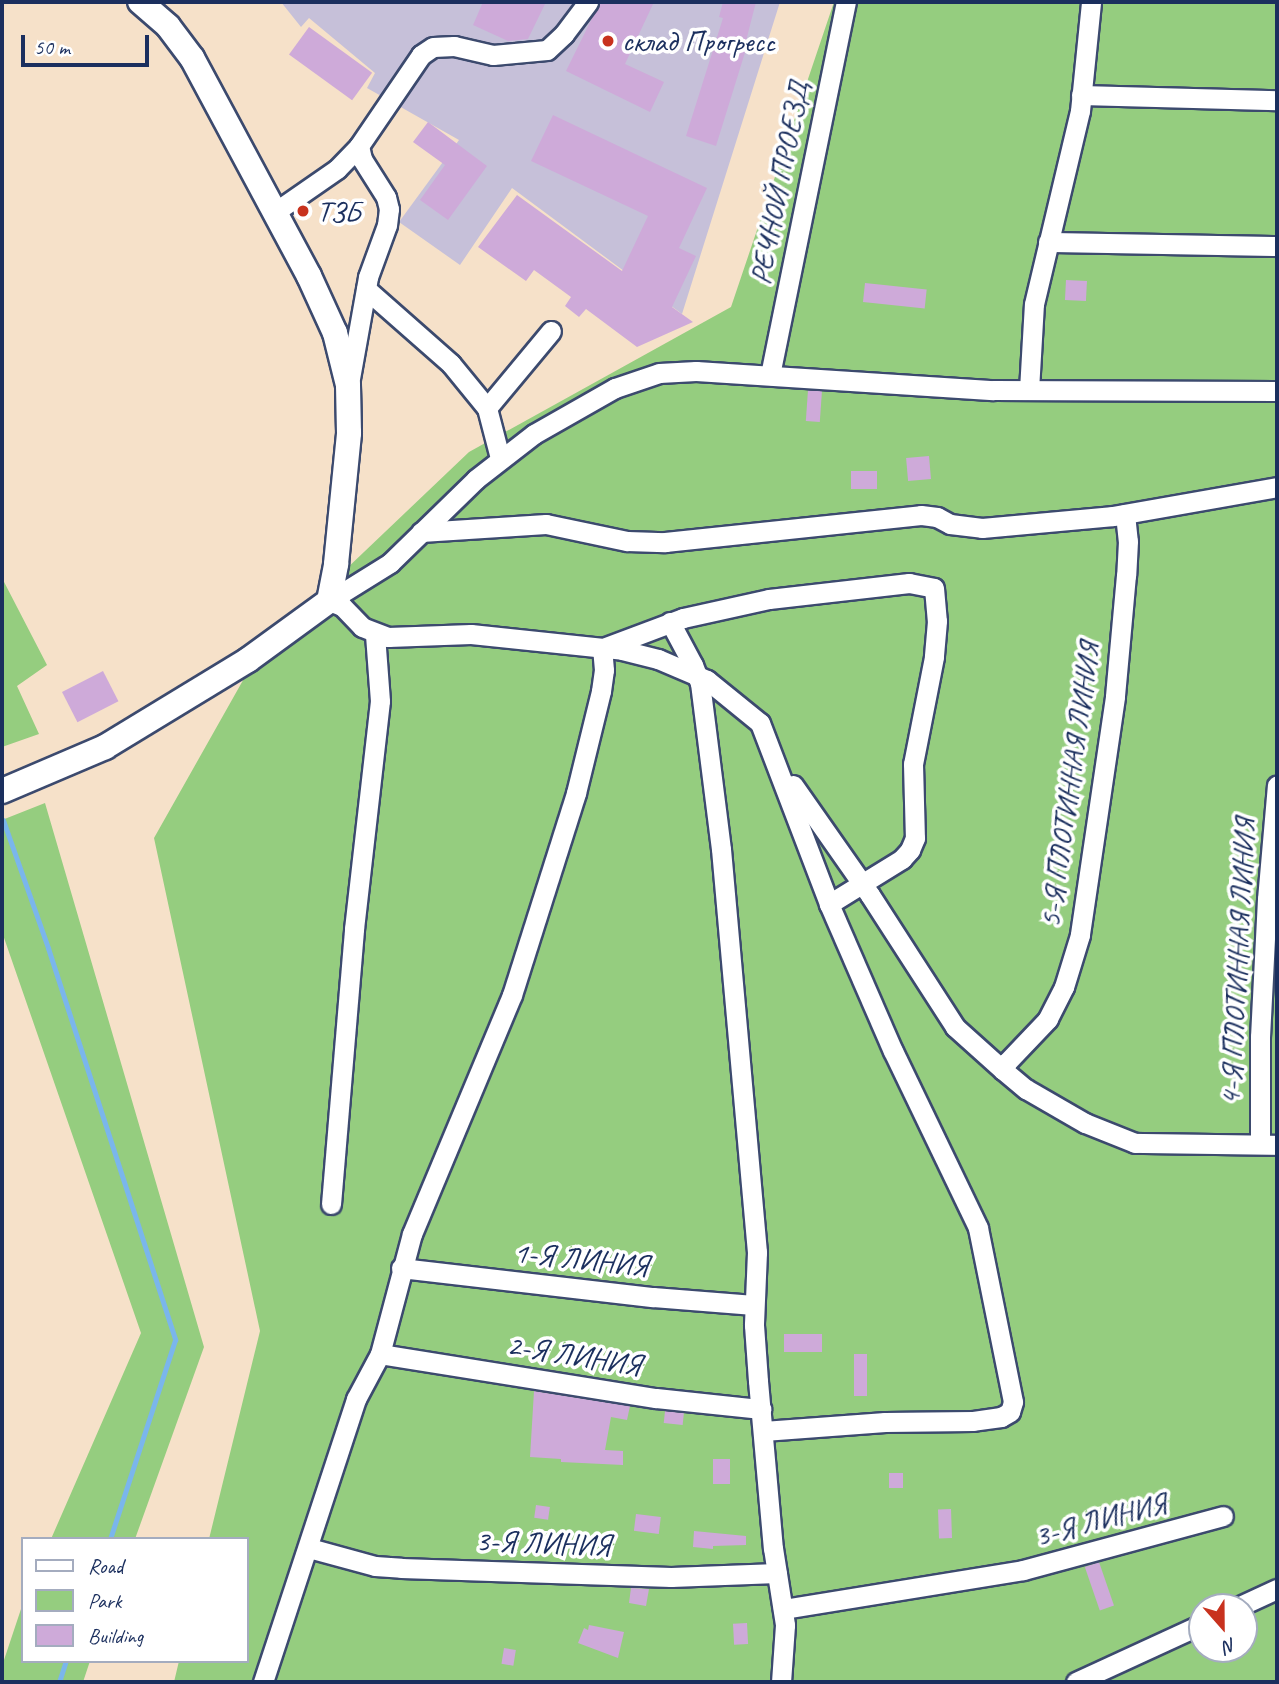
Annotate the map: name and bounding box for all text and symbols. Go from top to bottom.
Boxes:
scale bar [24,21,152,65]
place label: склад Прогресс [622,23,775,59]
marker: склад Прогресс [600,33,616,49]
text: 50 m [34,34,70,60]
street label: РЕЧНОЙ ПРОЕЗД [742,79,816,287]
place label: ТЗБ [317,193,360,229]
marker: ТЗБ [295,203,311,219]
street label: 5-Я ПЛОТИННАЯ ЛИНИЯ [1031,639,1107,931]
street label: 4-Я ПЛОТИННАЯ ЛИНИЯ [1211,816,1263,1108]
street label: 1-Я ЛИНИЯ [512,1234,650,1284]
street label: 2-Я ЛИНИЯ [504,1327,644,1383]
street label: 3-Я ЛИНИЯ [1030,1484,1170,1554]
street label: 3-Я ЛИНИЯ [475,1523,611,1563]
legend [21,1537,248,1663]
text: Road [88,1553,123,1579]
text: Park [88,1588,121,1614]
north arrow [1188,1593,1258,1663]
text: Building [88,1623,143,1649]
text: N [1220,1632,1240,1659]

